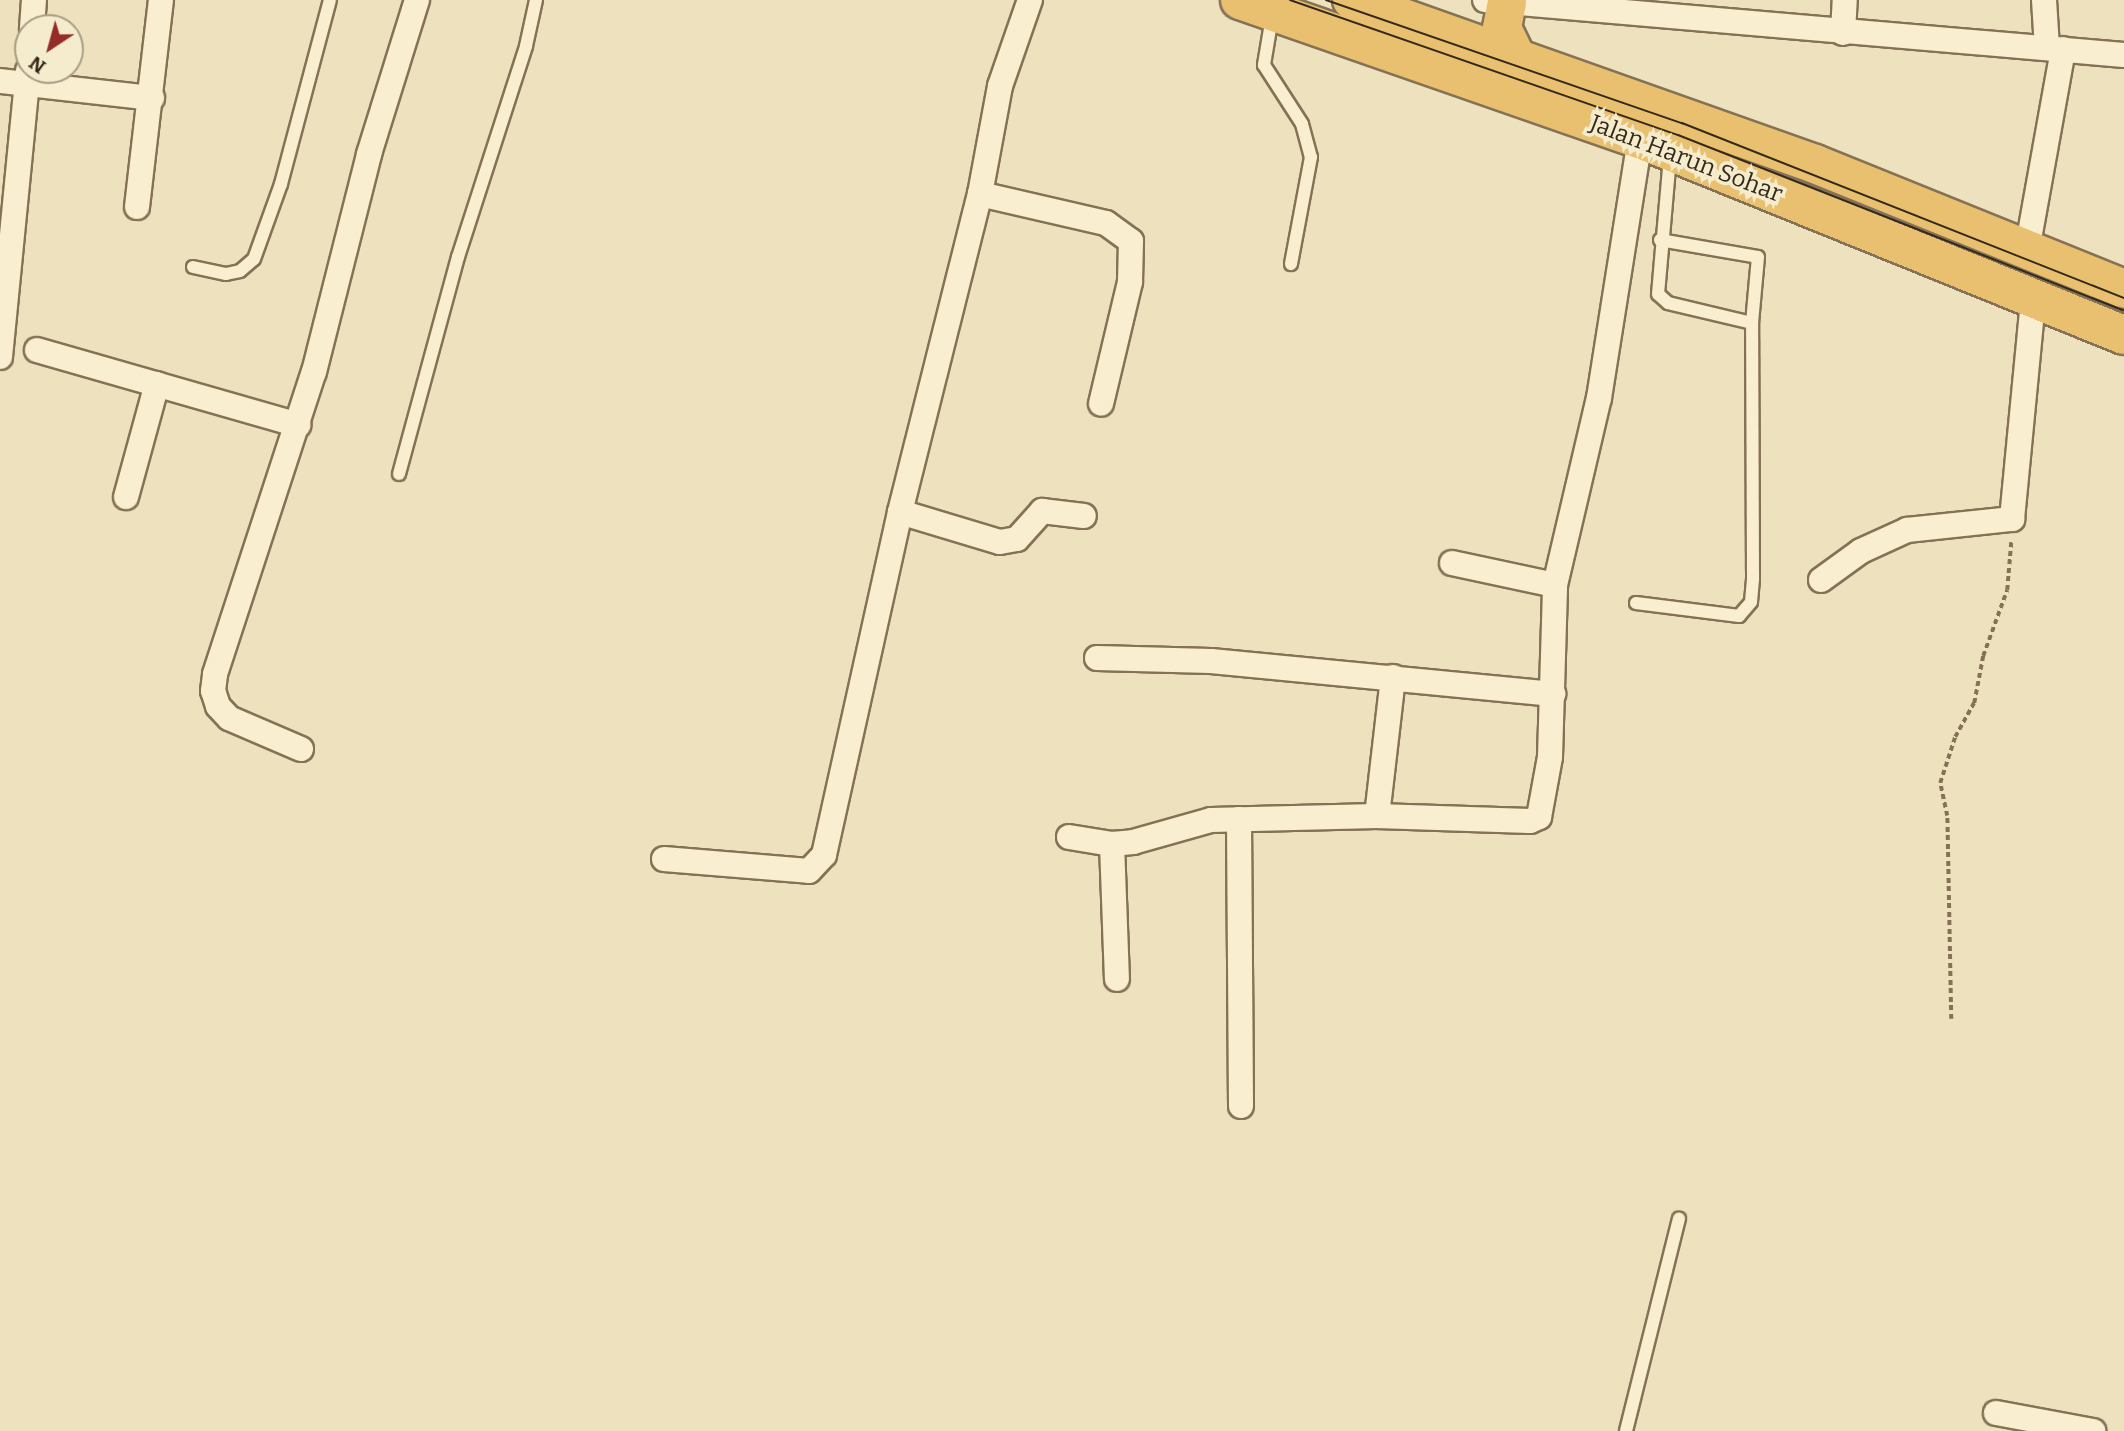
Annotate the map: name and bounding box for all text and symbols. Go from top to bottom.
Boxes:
north arrow [14,14,84,84]
text: N [25,51,50,78]
street label: Jalan Harun Sohar [1586,109,1786,209]

